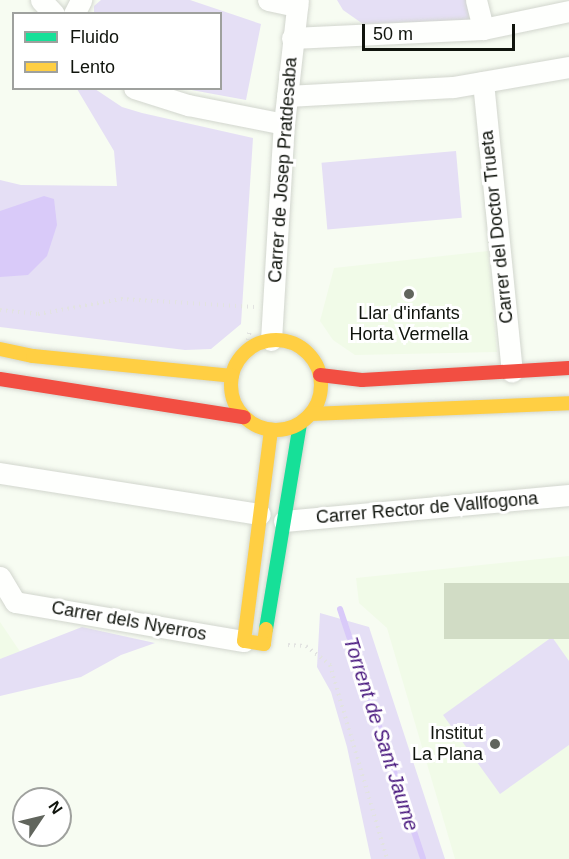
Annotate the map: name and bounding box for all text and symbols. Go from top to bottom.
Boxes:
legend [12,12,222,90]
scale bar [365,12,518,50]
text: 50 m [373,24,413,44]
text: Fluido [70,27,119,47]
street label: Carrer de Josep Pratdesaba [264,56,302,284]
text: Lento [70,57,115,77]
street label: Carrer del Doctor Trueta [476,129,518,325]
marker: Llar d'infants Horta Vermella [402,287,416,301]
place label: Llar d'infants Horta Vermella [349,303,469,346]
street label: Carrer Rector de Vallfogona [315,488,539,528]
street label: Carrer dels Nyerros [50,597,208,645]
water label: Torrent de Sant Jaume [338,634,424,834]
place label: Institut La Plana [412,723,483,766]
marker: Institut La Plana [488,737,502,751]
north arrow [12,787,72,847]
text: N [45,798,66,817]

